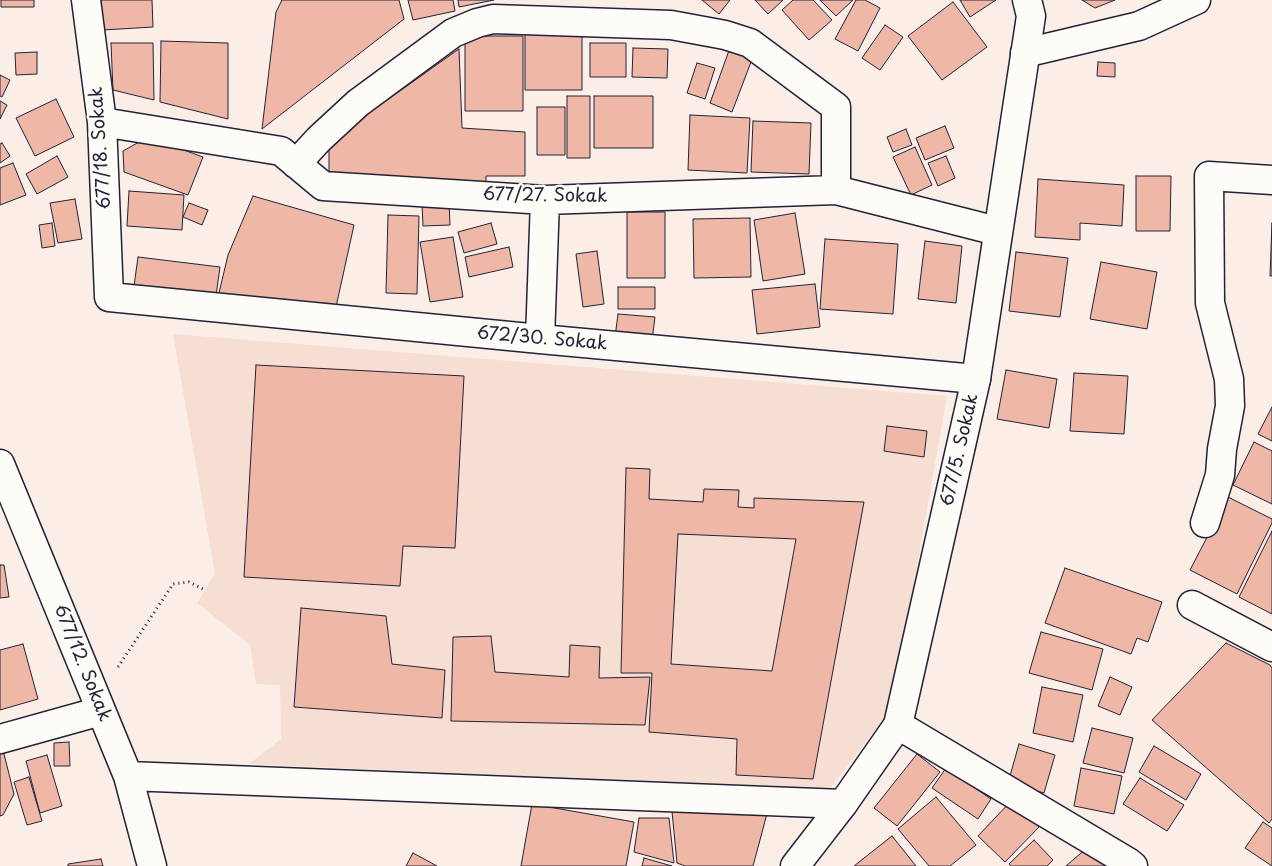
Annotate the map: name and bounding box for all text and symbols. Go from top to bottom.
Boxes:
street label: 677/18. Sokak [86,86,116,210]
street label: 677/27. Sokak [483,184,607,208]
street label: 672/30. Sokak [476,323,608,355]
street label: 677/5. Sokak [937,392,983,508]
street label: 677/12. Sokak [49,601,115,725]

